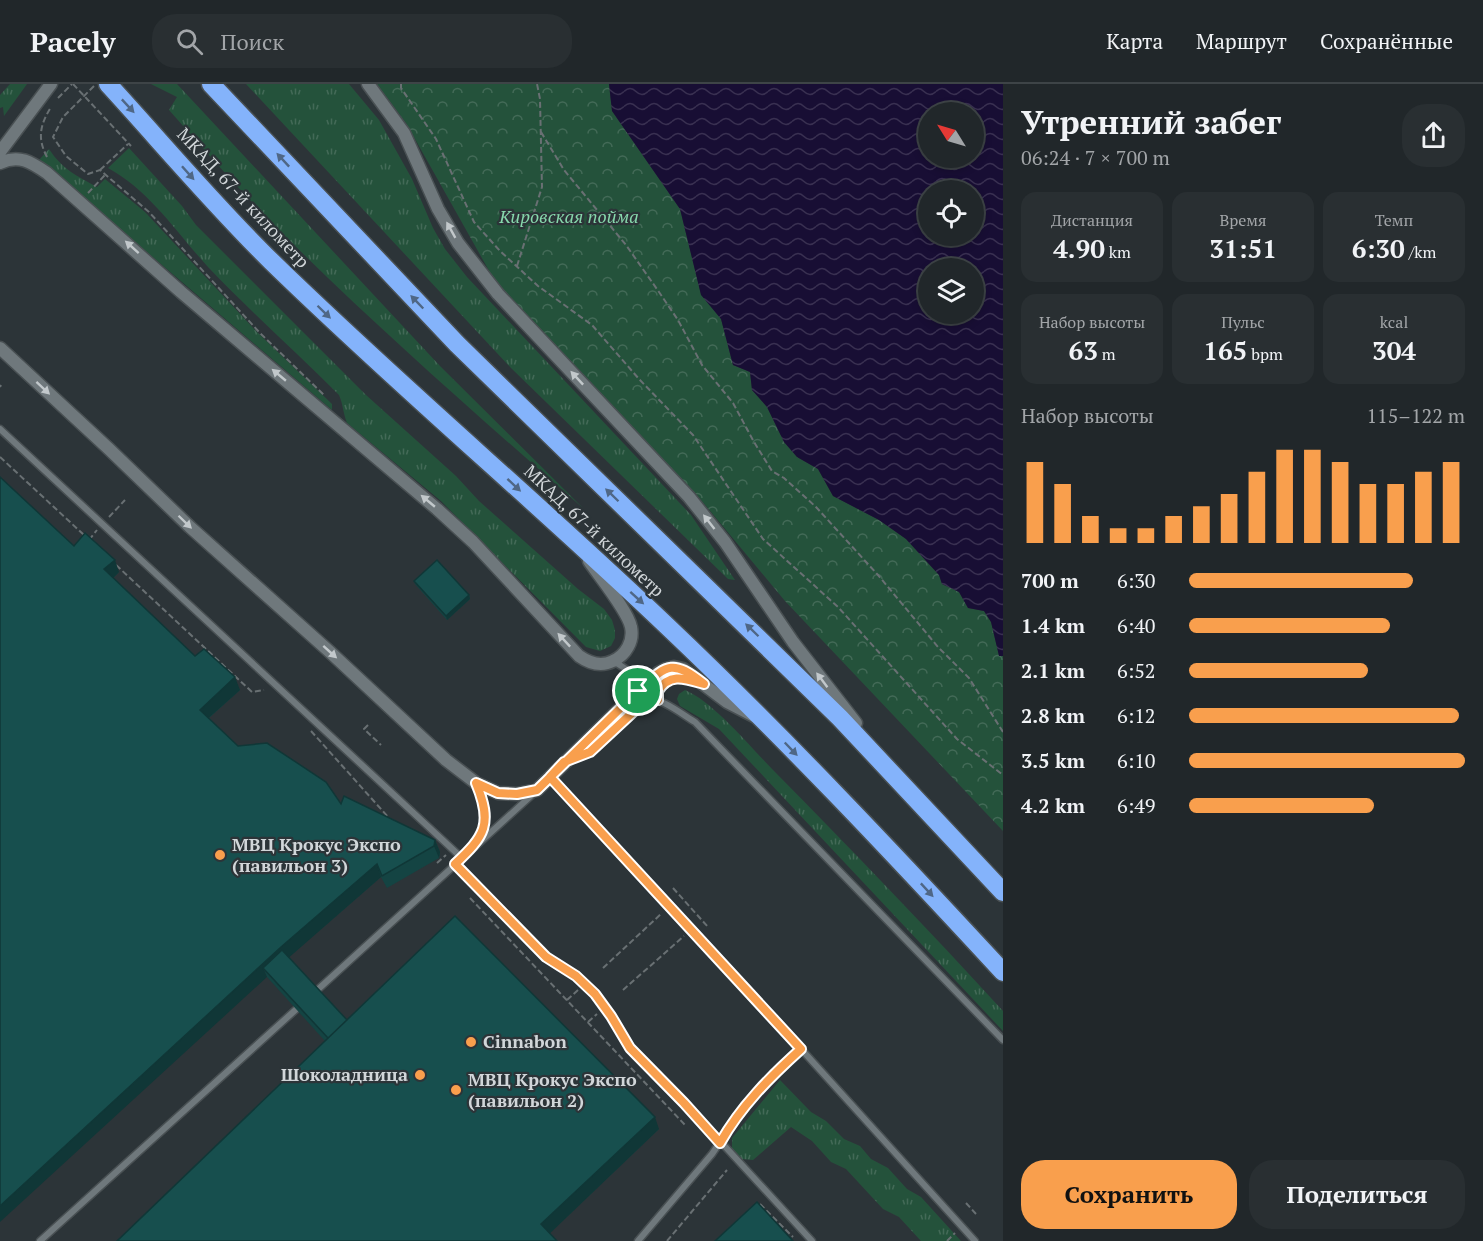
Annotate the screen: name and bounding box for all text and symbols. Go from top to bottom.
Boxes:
search box [152,14,572,68]
text: Pacely [30,23,116,60]
icon: search [173,25,206,58]
text: Поиск [221,27,284,56]
text: Карта [1106,27,1163,55]
text: Маршрут [1196,27,1287,55]
text: Сохранённые [1320,27,1453,55]
one-way arrow [121,99,135,113]
text: Утренний забег [1021,100,1281,143]
north arrow [918,102,984,168]
map controls [918,102,984,324]
button: share [1402,104,1465,167]
street label: МКАД, 67-й километр [172,122,315,273]
text: 06:24 · 7 × 700 m [1021,144,1170,171]
one-way arrow [276,154,290,168]
one-way arrow [181,165,195,180]
button: locate [918,180,984,246]
park label: Кировская пойма [498,204,639,228]
text: Дистанция [1051,209,1133,231]
text: Время [1219,209,1267,231]
text: Темп [1375,209,1413,231]
one-way arrow [446,222,456,239]
text: 4.90 [1053,231,1105,265]
text: 31:51 [1209,231,1277,265]
text: 6:30 [1352,231,1405,265]
one-way arrow [125,241,140,254]
text: km [1105,241,1131,263]
text: /km [1405,241,1436,263]
button: layers [918,258,984,324]
one-way arrow [410,295,424,309]
one-way arrow [317,305,332,319]
text: Набор высоты [1039,311,1145,333]
text: Пульс [1221,311,1265,333]
text: kcal [1380,311,1408,333]
text: 63 [1068,333,1098,367]
text: 165 [1203,333,1247,367]
text: 304 [1372,333,1416,367]
text: m [1098,343,1116,365]
text: bpm [1247,343,1283,365]
one-way arrow [271,368,287,381]
one-way arrow [571,371,585,385]
one-way arrow [35,381,50,394]
text: Набор высоты [1021,402,1154,429]
text: 115–122 m [1366,402,1465,429]
street label: МКАД, 67-й километр [519,459,670,602]
one-way arrow [506,478,521,491]
one-way arrow [605,488,619,502]
one-way arrow [421,495,436,508]
one-way arrow [177,514,191,528]
one-way arrow [703,514,715,530]
text: 700 m [1021,567,1079,594]
text: 6:30 [1117,567,1156,594]
one-way arrow [629,591,644,604]
text: 1.4 km [1021,612,1085,639]
text: 6:40 [1117,612,1156,639]
one-way arrow [745,624,759,638]
one-way arrow [558,633,571,648]
one-way arrow [322,645,337,658]
text: 2.1 km [1021,657,1085,684]
text: 6:52 [1117,657,1156,684]
pin [612,665,663,716]
one-way arrow [816,673,828,689]
icon: arrive [621,674,654,707]
text: 2.8 km [1021,702,1085,729]
text: 6:12 [1117,702,1156,729]
one-way arrow [784,742,798,756]
text: 3.5 km [1021,747,1085,774]
text: 6:10 [1117,747,1156,774]
text: 4.2 km [1021,792,1085,819]
text: 6:49 [1117,792,1156,819]
place label: МВЦ Крокус Экспо (павильон 3) [232,832,401,877]
marker: МВЦ Крокус Экспо (павильон 3) [213,848,227,862]
one-way arrow [920,882,934,897]
place label: Cinnabon [483,1029,567,1053]
marker: Cinnabon [464,1035,478,1049]
place label: Шоколадница [281,1062,408,1086]
place label: МВЦ Крокус Экспо (павильон 2) [468,1067,637,1112]
marker: Шоколадница [413,1068,427,1082]
marker: МВЦ Крокус Экспо (павильон 2) [449,1083,463,1097]
button: Сохранить [1021,1160,1237,1229]
button: Поделиться [1249,1160,1465,1229]

